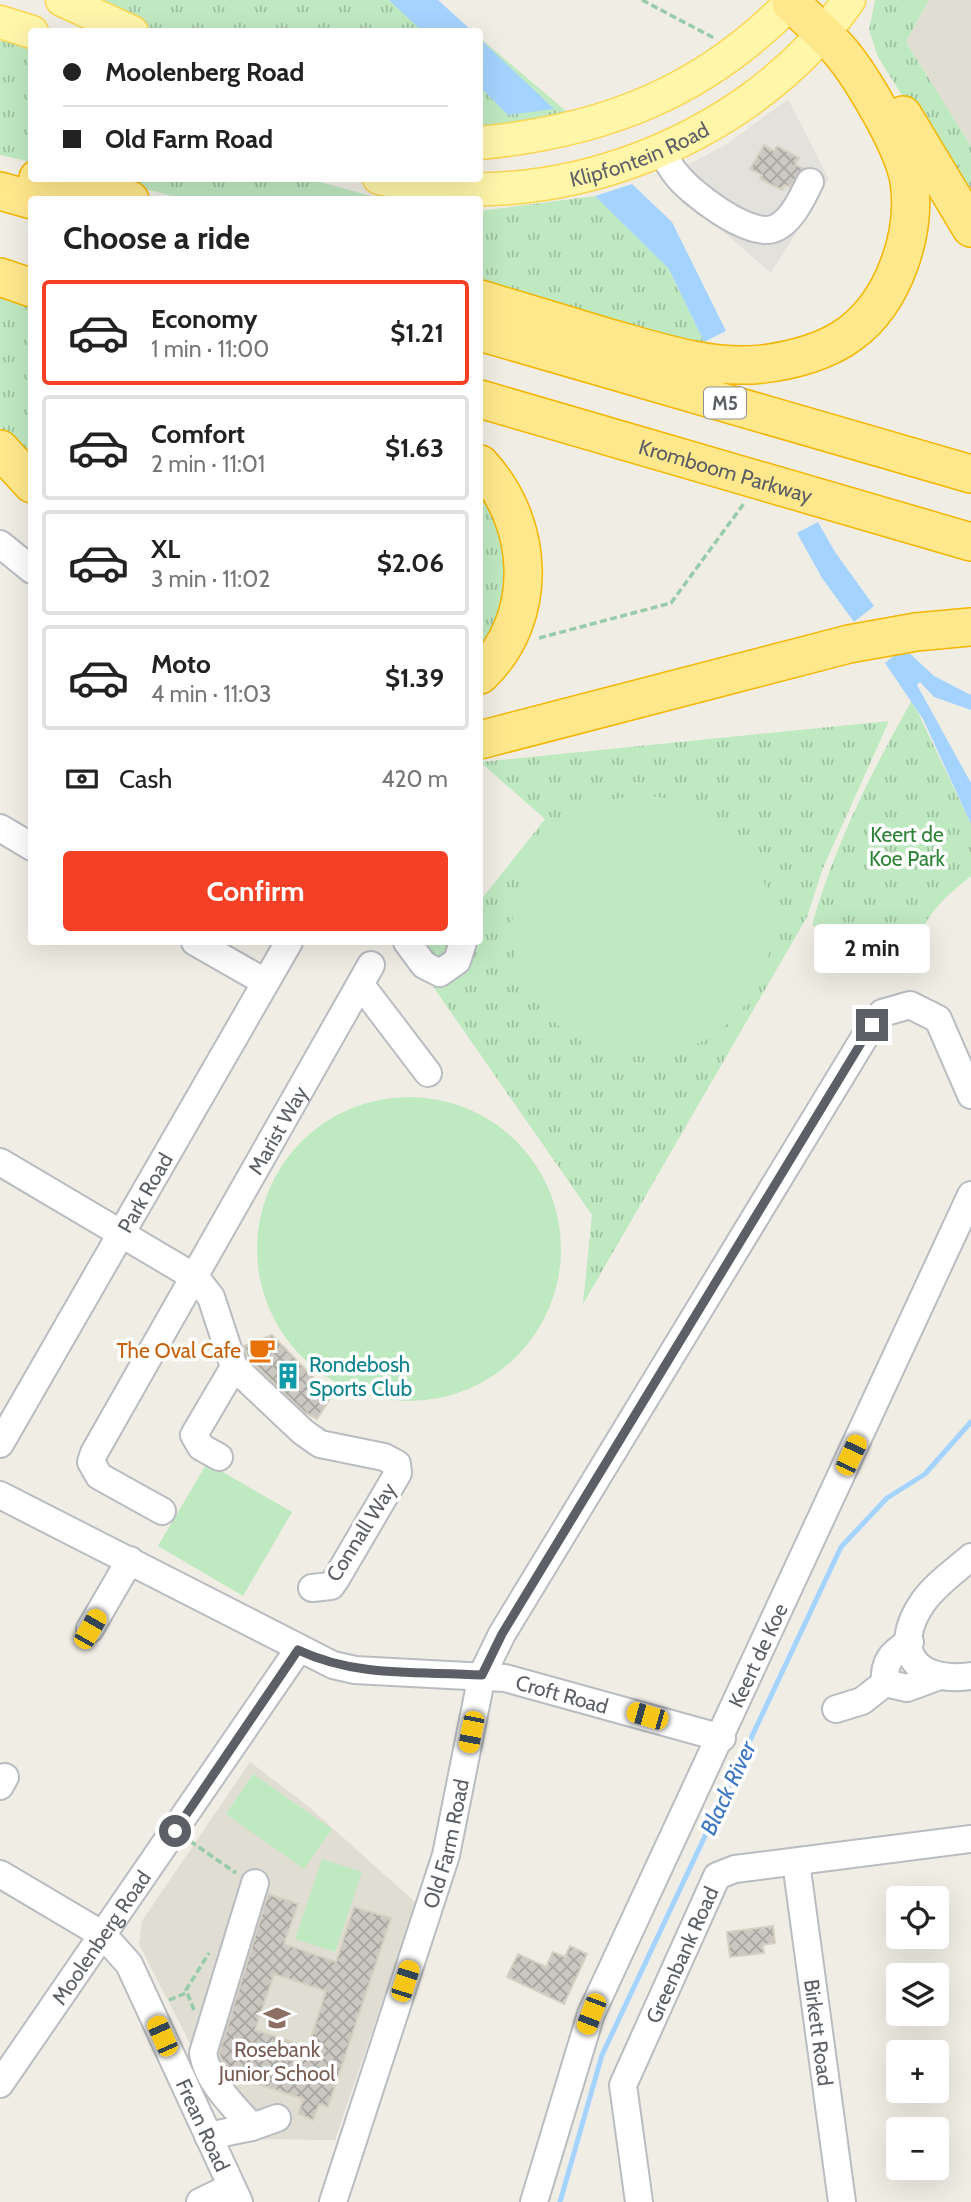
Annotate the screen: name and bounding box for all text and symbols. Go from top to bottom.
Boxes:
text: Moolenberg Road [105,56,304,88]
street label: Klipfontein Road [567,116,713,191]
text: Old Farm Road [105,123,273,155]
text: Choose a ride [63,218,250,257]
icon: car [67,301,130,364]
text: Economy [151,303,257,335]
text: $1.21 [390,317,444,349]
text: 1 min · 11:00 [151,335,269,363]
road number: M5 [704,388,746,418]
icon: car [67,416,130,479]
text: Comfort [151,418,245,450]
text: $1.63 [385,432,444,464]
street label: Kromboom Parkway [636,433,816,508]
text: 2 min · 11:01 [151,450,265,478]
icon: car [67,531,130,594]
text: XL [151,533,180,565]
text: $2.06 [377,547,444,579]
text: 3 min · 11:02 [151,565,270,593]
icon: car [67,646,130,709]
text: Moto [151,648,211,680]
text: $1.39 [385,662,444,694]
text: 4 min · 11:03 [151,680,271,708]
icon: cash [63,760,101,798]
text: Cash [119,763,172,795]
text: 420 m [381,765,448,793]
park label: Keert de Koe Park [869,822,946,871]
button: Confirm [63,851,448,931]
callout: 2 min [814,923,930,972]
text: 2 min [844,934,900,962]
route end [856,1009,888,1041]
street label: Marist Way [242,1081,313,1179]
street label: Park Road [112,1148,178,1237]
cafe icon: The Oval Cafe [247,1335,277,1365]
place label: The Oval Cafe [117,1338,241,1363]
place label: Rondebosh Sports Club [309,1352,412,1401]
building icon: Rondebosh Sports Club [273,1361,303,1391]
car [833,1432,870,1478]
street label: Connall Way [321,1478,401,1586]
street label: Keert de Koe [723,1599,792,1711]
car [71,1606,110,1652]
street label: Croft Road [513,1669,611,1719]
car [624,1700,671,1732]
car [457,1709,486,1755]
water label: Black River [694,1736,762,1839]
street label: Old Farm Road [417,1777,473,1911]
route start [159,1815,191,1847]
street label: Moolenberg Road [46,1865,156,2009]
street label: Greenbank Road [640,1883,723,2027]
map controls [886,1886,949,2180]
button: locate [886,1886,949,1949]
car [389,1958,422,2004]
button: layers [886,1963,949,2026]
street label: Birkett Road [799,1977,839,2087]
car [574,1991,609,2037]
school or university icon: Rosebank Junior School [262,2003,292,2033]
car [144,2013,181,2059]
place label: Rosebank Junior School [218,2037,335,2086]
button: + [886,2040,949,2103]
street label: Frean Road [171,2075,236,2175]
button: − [886,2117,949,2180]

